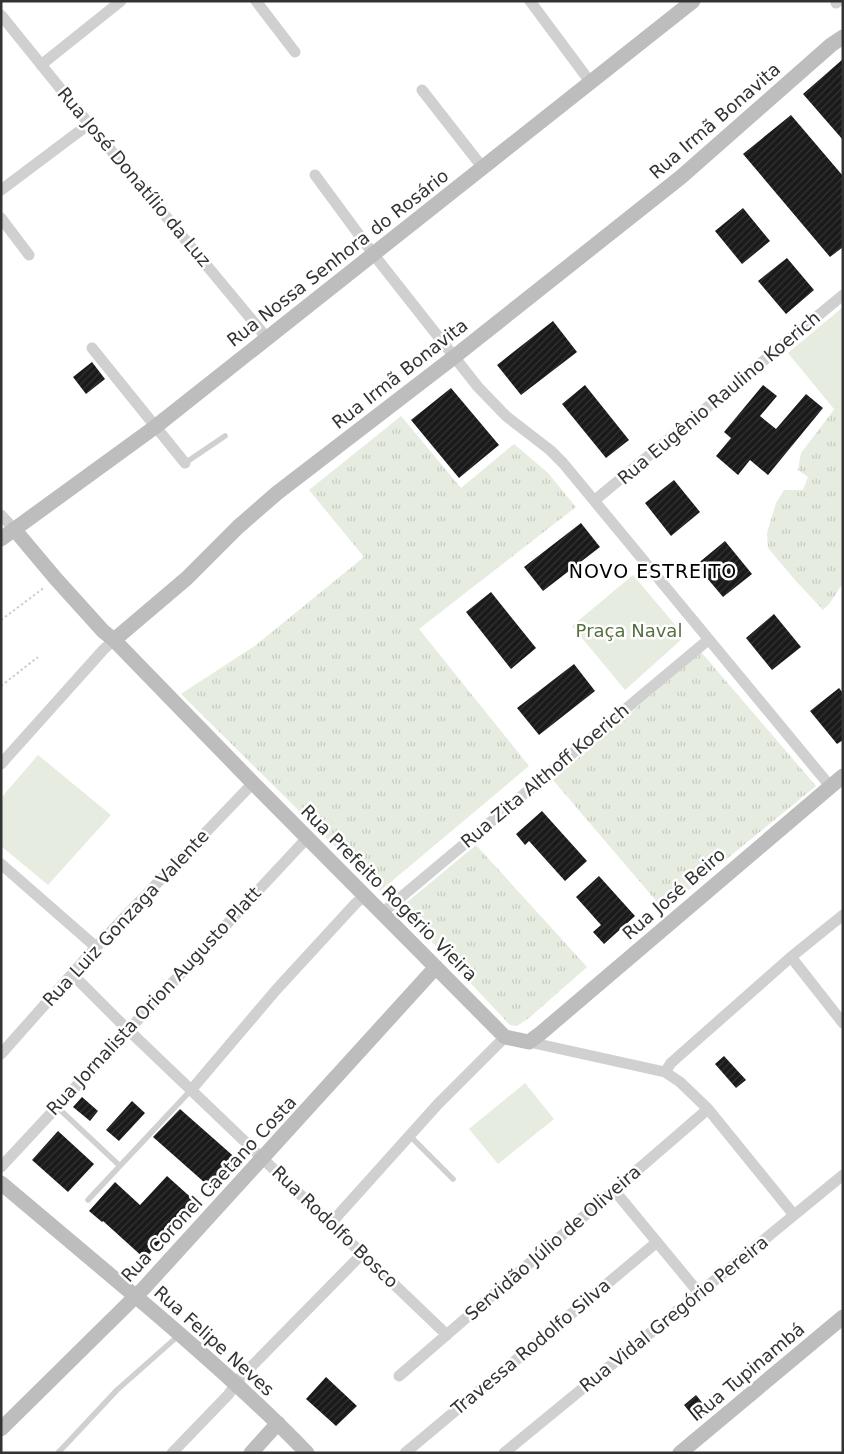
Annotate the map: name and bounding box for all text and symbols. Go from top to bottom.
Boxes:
street label: Rua Irmã Bonavita [645,58,784,183]
street label: Rua José Donatílio da Luz [53,83,215,270]
street label: Rua Nossa Senhora do Rosário [223,165,453,351]
street label: Rua Eugênio Raulino Koerich [613,307,824,488]
street label: Rua Irmã Bonavita [328,314,472,433]
district label: NOVO ESTREITO [569,560,737,582]
park label: Praça Naval [576,620,682,641]
street label: Rua Zita Althoff Koerich [456,699,633,852]
street label: Rua Prefeito Rogério Vieira [297,800,482,985]
street label: Rua Luiz Gonzaga Valente [38,825,213,1010]
street label: Rua José Beiro [618,843,729,944]
street label: Rua Jornalista Orion Augusto Platt [42,882,265,1119]
street label: Rua Coronel Caetano Costa [117,1091,300,1286]
street label: Rua Rodolfo Bosco [268,1161,403,1292]
street label: Servidão Júlio de Oliveira [461,1161,645,1325]
street label: Rua Vidal Gregório Pereira [575,1231,772,1396]
street label: Travessa Rodolfo Silva [446,1274,614,1420]
street label: Rua Felipe Neves [150,1281,279,1400]
street label: Rua Tupinambá [689,1318,808,1423]

